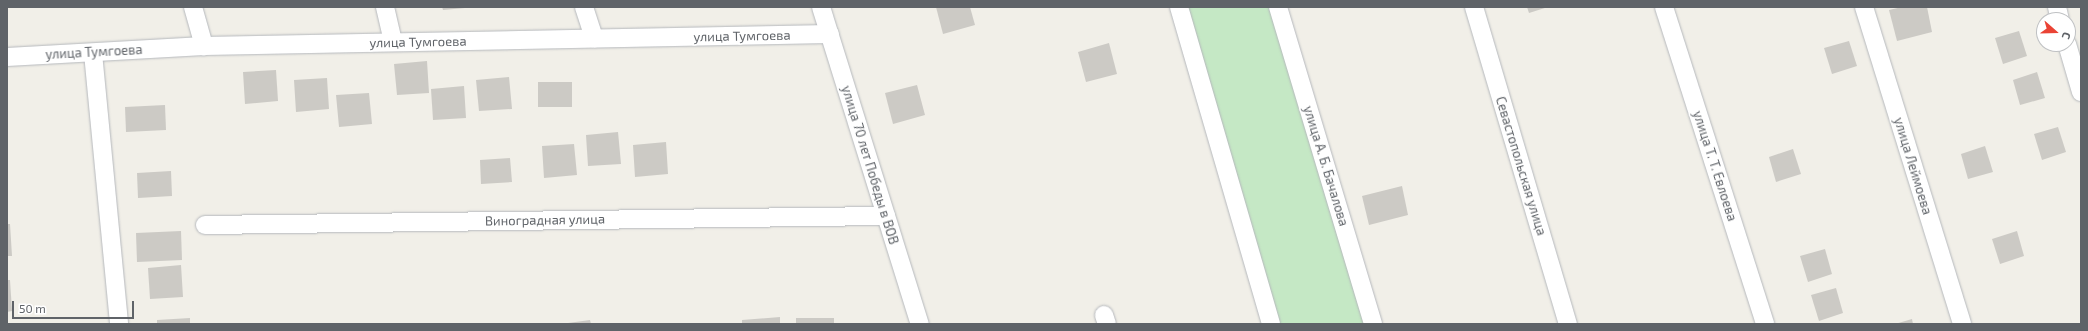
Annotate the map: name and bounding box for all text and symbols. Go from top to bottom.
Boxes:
north arrow [2036,12,2076,52]
street label: улица Тумгоева [693,27,791,45]
text: С [2060,31,2074,41]
street label: улица Тумгоева [369,33,467,51]
street label: улица Тумгоева [45,42,143,62]
street label: улица 70 лет Победы в ВОВ [838,84,902,246]
street label: Севастопольская улица [1492,95,1550,237]
street label: улица А. Б. Бачалова [1300,104,1352,228]
street label: улица Т. Т. Евлоева [1690,109,1740,223]
street label: улица Леймоева [1891,116,1935,216]
street label: Виноградная улица [485,211,605,229]
scale bar [14,293,136,319]
text: 50 m [19,301,46,315]

